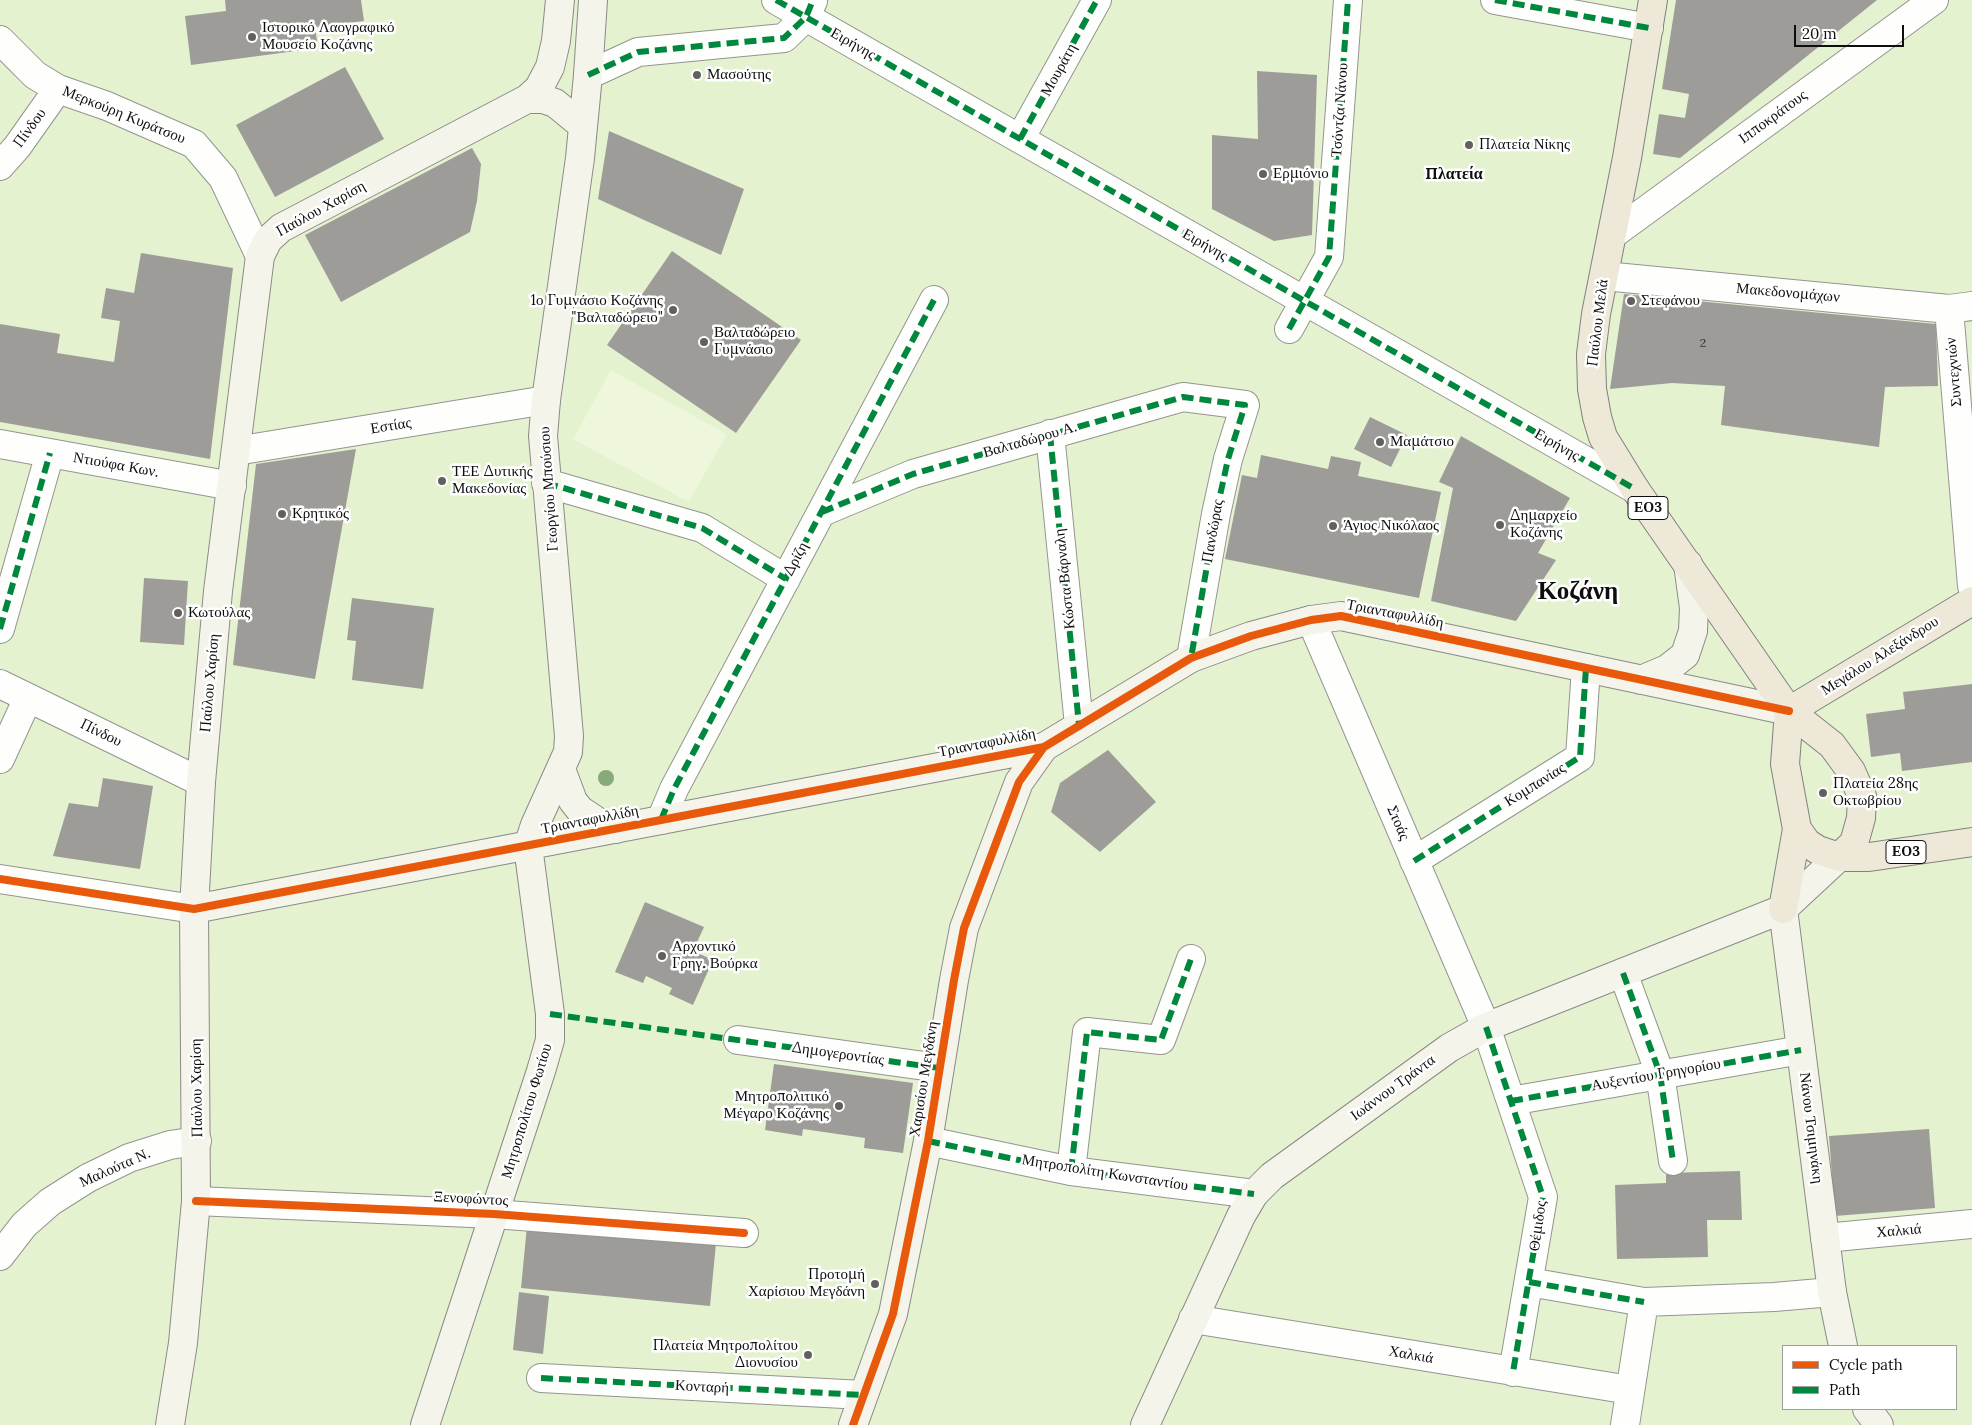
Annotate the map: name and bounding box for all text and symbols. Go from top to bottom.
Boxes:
scale bar [1797,15,1907,47]
place label: Ιστορικό Λαογραφικό Μουσείο Κοζάνης [262,19,394,54]
street label: Ειρήνης [827,24,879,64]
text: 20 m [1802,24,1837,43]
marker: Ιστορικό Λαογραφικό Μουσείο Κοζάνης [246,31,258,43]
street label: Μουράτη [1037,40,1081,100]
street label: Τσόντζα Νάνου [1328,62,1352,158]
place label: Μασούτης [707,66,771,84]
marker: Μασούτης [691,69,703,81]
street label: Μερκούρη Κυράτσου [60,82,188,148]
street label: Ιπποκράτους [1735,86,1811,148]
street label: Πίνδου [10,105,50,151]
place label: Πλατεία Νίκης [1479,136,1570,154]
marker: Πλατεία Νίκης [1463,139,1475,151]
district label: Πλατεία [1425,164,1483,184]
place label: Ερμιόνιο [1273,165,1329,183]
marker: Ερμιόνιο [1257,168,1269,180]
street label: Παύλου Χαρίση [273,177,369,241]
street label: Ειρήνης [1179,225,1231,265]
street label: Παύλου Μελά [1584,278,1612,368]
street label: Μακεδονομάχων [1735,280,1841,306]
place label: 1ο Γυμνάσιο Κοζάνης "Βαλταδώρειο" [531,292,663,327]
place label: Στεφάνου [1641,292,1700,310]
marker: Στεφάνου [1625,295,1637,307]
marker: 1ο Γυμνάσιο Κοζάνης "Βαλταδώρειο" [667,304,679,316]
place label: Βαλταδώρειο Γυμνάσιο [714,324,795,359]
marker: Βαλταδώρειο Γυμνάσιο [698,336,710,348]
house number: 2 [1700,337,1706,351]
street label: Συντεχνιών [1942,337,1966,407]
street label: Εστίας [369,414,413,438]
street label: Βαλταδώρου Α. [981,418,1079,462]
street label: Ειρήνης [1531,425,1583,465]
street label: Γεωργίου Μπούσιου [536,426,562,552]
place label: Μαμάτσιο [1390,433,1454,451]
marker: Μαμάτσιο [1374,436,1386,448]
street label: Ντιούφα Κων. [72,449,160,481]
place label: ΤΕΕ Δυτικής Μακεδονίας [452,463,533,498]
marker: ΤΕΕ Δυτικής Μακεδονίας [436,475,448,487]
road number: ΕΟ3 [1628,496,1668,520]
street label: Πανδώρας [1199,498,1227,564]
place label: Κρητικός [292,505,349,523]
place label: Δημαρχείο Κοζάνης [1510,507,1577,542]
marker: Κρητικός [276,508,288,520]
place label: Άγιος Νικόλαος [1343,517,1439,535]
marker: Δημαρχείο Κοζάνης [1494,519,1506,531]
marker: Άγιος Νικόλαος [1327,520,1339,532]
street label: Κώστα Βάρναλη [1051,528,1079,630]
street label: Δρίζη [780,539,812,579]
district label: Κοζάνη [1538,577,1618,607]
street label: Τριανταφυλλίδη [1345,596,1445,632]
place label: Κωτούλας [188,604,250,622]
marker: Κωτούλας [172,607,184,619]
street label: Μεγάλου Αλεξάνδρου [1818,613,1942,699]
street label: Παύλου Χαρίση [197,633,223,733]
street label: Πίνδου [77,715,125,751]
street label: Τριανταφυλλίδη [937,725,1037,761]
street label: Κομπανίας [1501,759,1569,811]
place label: Πλατεία 28ης Οκτωβρίου [1833,775,1918,810]
marker: Πλατεία 28ης Οκτωβρίου [1817,787,1829,799]
street label: Τριανταφυλλίδη [540,802,640,838]
street label: Στοάς [1383,803,1413,843]
road number: ΕΟ3 [1886,840,1926,864]
place label: Αρχοντικό Γρηγ. Βούρκα [672,938,758,973]
marker: Αρχοντικό Γρηγ. Βούρκα [656,950,668,962]
street label: Χαρισίου Μεγδάνη [906,1020,942,1138]
street label: Παύλου Χαρίση [187,1038,207,1138]
street label: Δημογεροντίας [791,1039,885,1069]
street label: Μητροπολίτου Φωτίου [498,1041,556,1181]
street label: Ιωάννου Τράντα [1347,1051,1439,1125]
street label: Αυξεντίου Γρηγορίου [1590,1055,1722,1095]
street label: Νάνου Τσιμηνάκη [1795,1071,1827,1185]
place label: Μητροπολιτικό Μέγαρο Κοζάνης [724,1088,829,1123]
marker: Μητροπολιτικό Μέγαρο Κοζάνης [833,1100,845,1112]
street label: Μαλούτα Ν. [77,1144,153,1192]
street label: Μητροπολίτη Κωνσταντίου [1021,1151,1189,1195]
street label: Ξενοφώντος [433,1188,509,1210]
street label: Θέμιδος [1526,1200,1550,1252]
street label: Χαλκιά [1876,1220,1922,1242]
place label: Προτομή Χαρίσιου Μεγδάνη [748,1266,865,1301]
marker: Προτομή Χαρίσιου Μεγδάνη [869,1278,881,1290]
place label: Πλατεία Μητροπολίτου Διονυσίου [653,1337,798,1372]
street label: Χαλκιά [1387,1342,1435,1368]
legend [1782,1345,1957,1410]
marker: Πλατεία Μητροπολίτου Διονυσίου [802,1349,814,1361]
text: Cycle path [1829,1355,1903,1374]
street label: Κονταρή [674,1377,730,1397]
text: Path [1829,1380,1860,1399]

